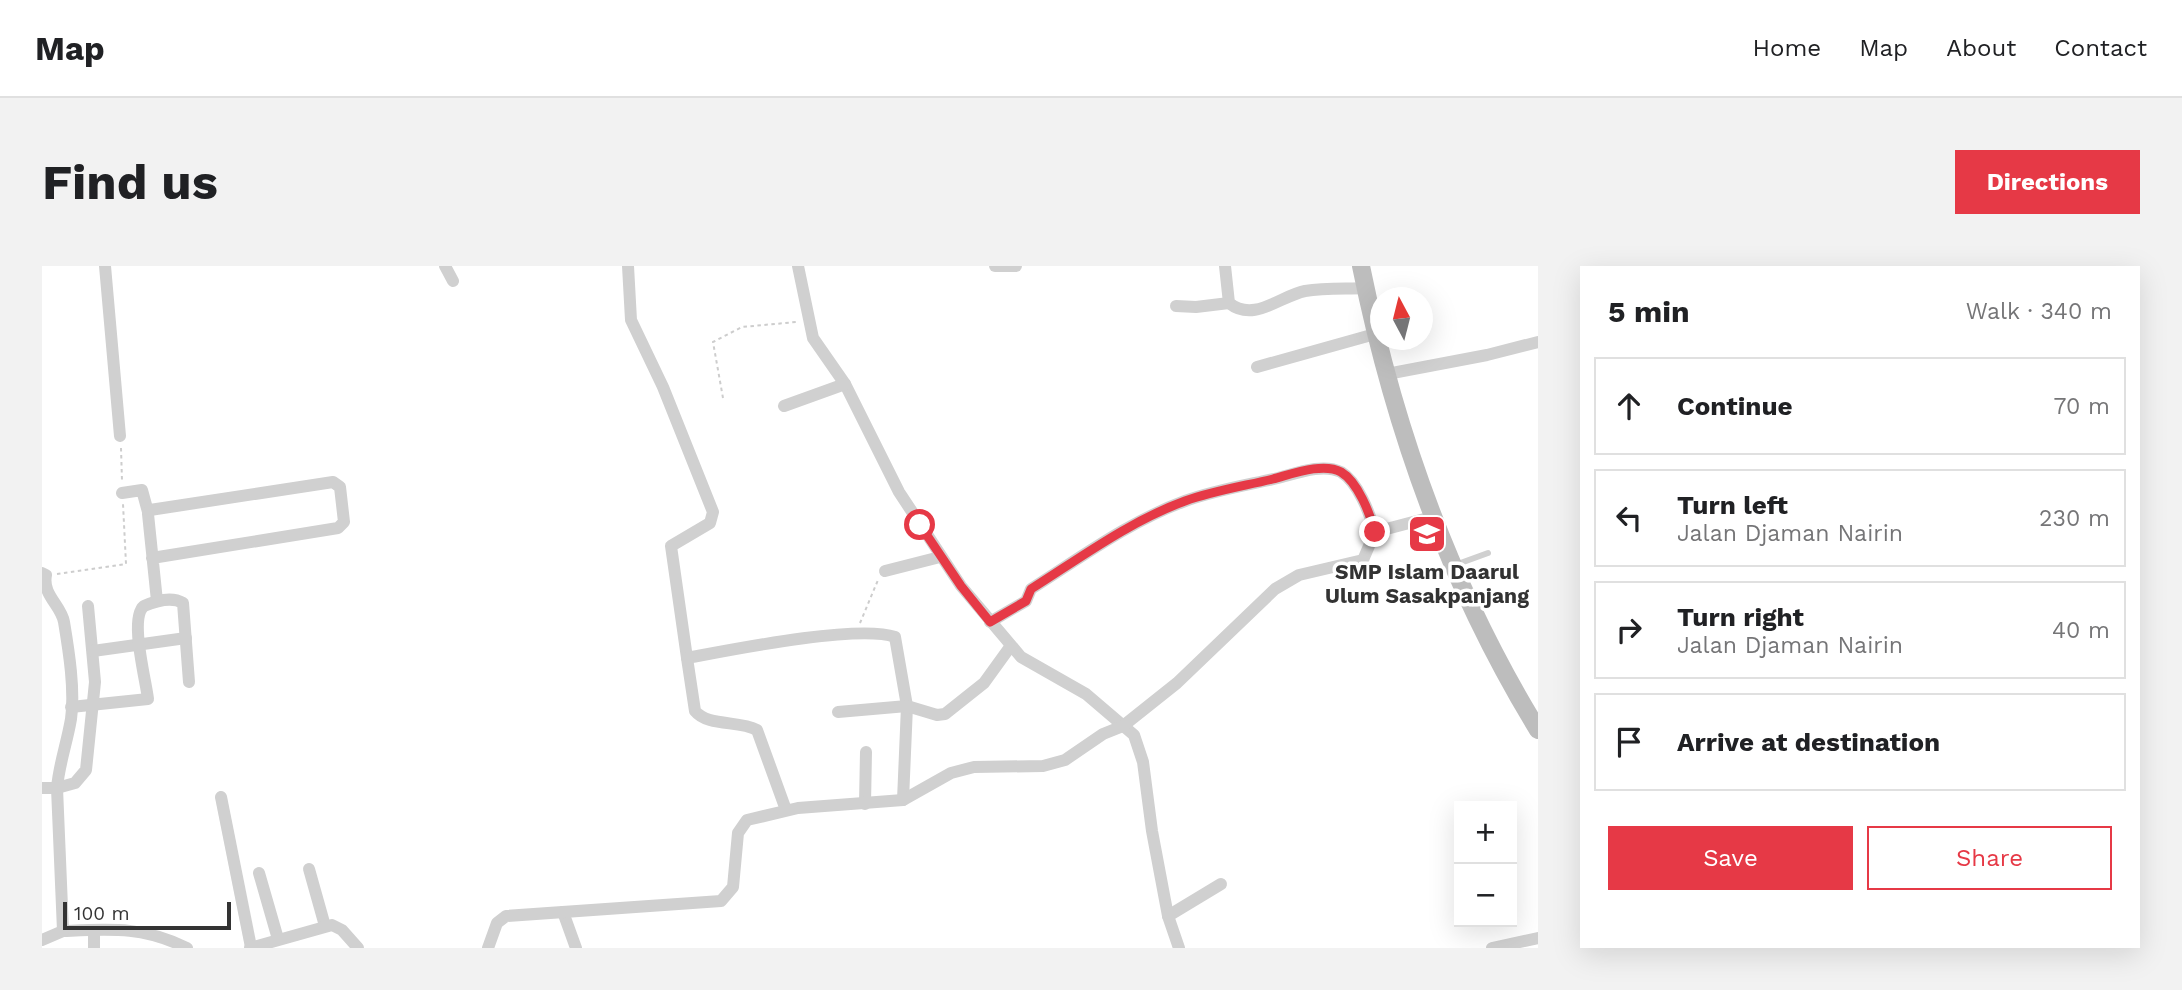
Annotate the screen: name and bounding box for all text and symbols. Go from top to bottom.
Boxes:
text: Map [35,29,105,68]
text: Home [1753,34,1821,62]
text: Map [1859,34,1908,62]
text: About [1946,34,2016,62]
text: Contact [2054,34,2147,62]
button: Directions [1955,150,2140,214]
text: Find us [42,153,218,211]
north arrow [1370,287,1433,350]
text: 5 min [1608,294,1690,329]
text: Walk · 340 m [1966,298,2112,325]
icon: ahead [1610,387,1648,425]
text: Continue [1677,391,1793,421]
text: 70 m [2053,393,2110,420]
text: Turn left [1677,490,1788,520]
icon: left [1610,499,1648,537]
text: 230 m [2039,505,2110,532]
route start [904,509,935,540]
school or university icon: SMP Islam Daarul Ulum Sasakpanjang [1406,513,1448,555]
route end [1359,516,1390,547]
text: Jalan Djaman Nairin [1677,520,1903,547]
place label: SMP Islam Daarul Ulum Sasakpanjang [1325,559,1529,608]
text: Turn right [1677,602,1804,632]
icon: right [1610,611,1648,649]
text: 40 m [2052,617,2110,644]
text: Jalan Djaman Nairin [1677,632,1903,659]
icon: arrive [1610,723,1648,761]
text: Arrive at destination [1677,727,1940,757]
map controls [1454,801,1517,927]
button: + [1454,801,1517,864]
button: Save [1608,826,1853,890]
button: Share [1867,826,2112,890]
button: − [1454,864,1517,927]
scale bar [63,899,231,931]
text: 100 m [74,902,130,925]

